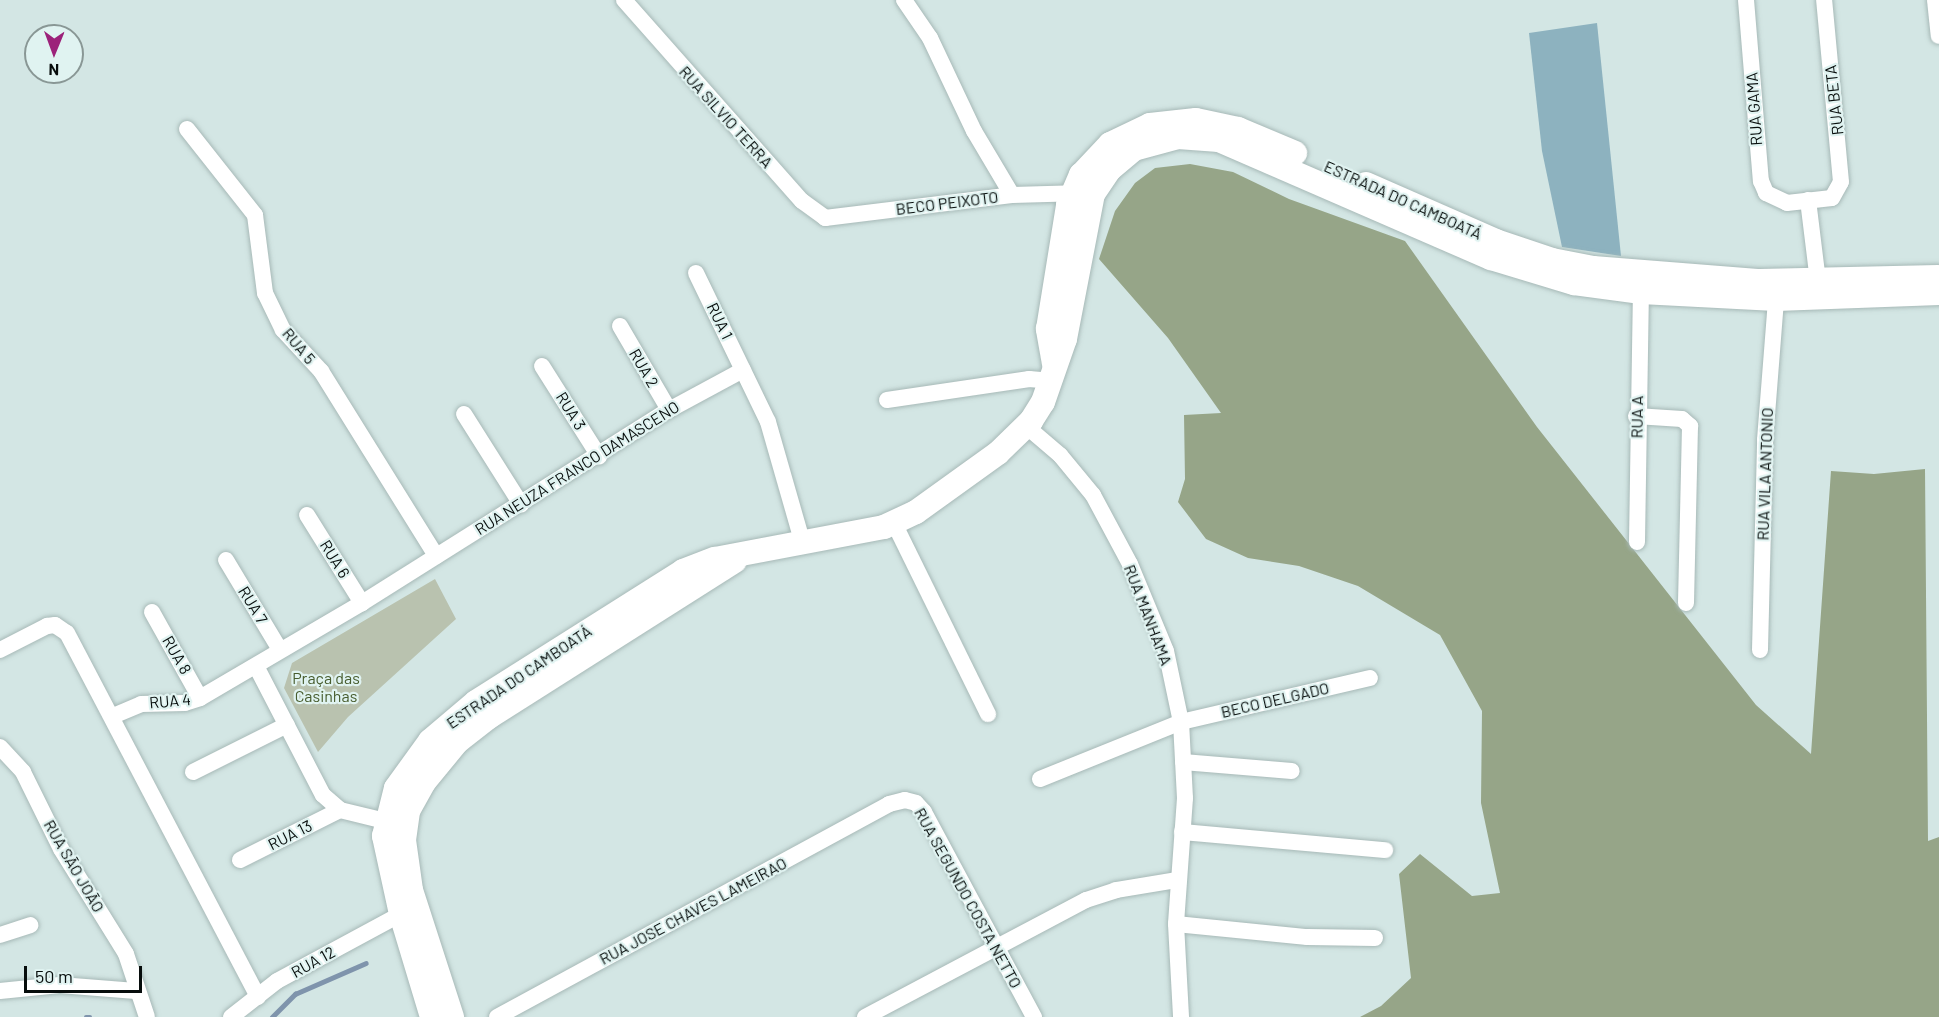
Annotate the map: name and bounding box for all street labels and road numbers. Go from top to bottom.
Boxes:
street label: RUA SILVIO TERRA [675,62,777,172]
street label: RUA BETA [1821,64,1847,136]
street label: RUA GAMA [1742,72,1766,146]
street label: ESTRADA DO CAMBOATÁ [1321,157,1485,243]
street label: BECO PEIXOTO [895,187,999,219]
street label: RUA 1 [703,299,737,343]
street label: RUA 5 [278,324,320,368]
street label: RUA 2 [625,345,663,391]
street label: RUA 3 [552,388,590,434]
street label: RUA A [1627,396,1647,438]
street label: RUA NEUZA FRANCO DAMASCENO [471,397,683,539]
street label: RUA VILA ANTONIO [1753,407,1777,541]
street label: RUA 6 [316,536,354,582]
street label: RUA MANHAMA [1120,562,1176,668]
street label: RUA 7 [234,583,272,627]
street label: ESTRADA DO CAMBOATÁ [443,621,595,733]
street label: RUA 8 [158,632,196,678]
street label: BECO DELGADO [1219,678,1331,722]
street label: RUA 4 [148,690,192,712]
street label: RUA SEGUNDO COSTA NETTO [910,804,1026,992]
street label: RUA SĀO JOĀO [40,816,108,916]
street label: RUA 13 [265,816,315,854]
street label: RUA JOSE CHAVES LAMEIRAO [596,853,790,969]
street label: RUA 12 [288,942,338,982]

